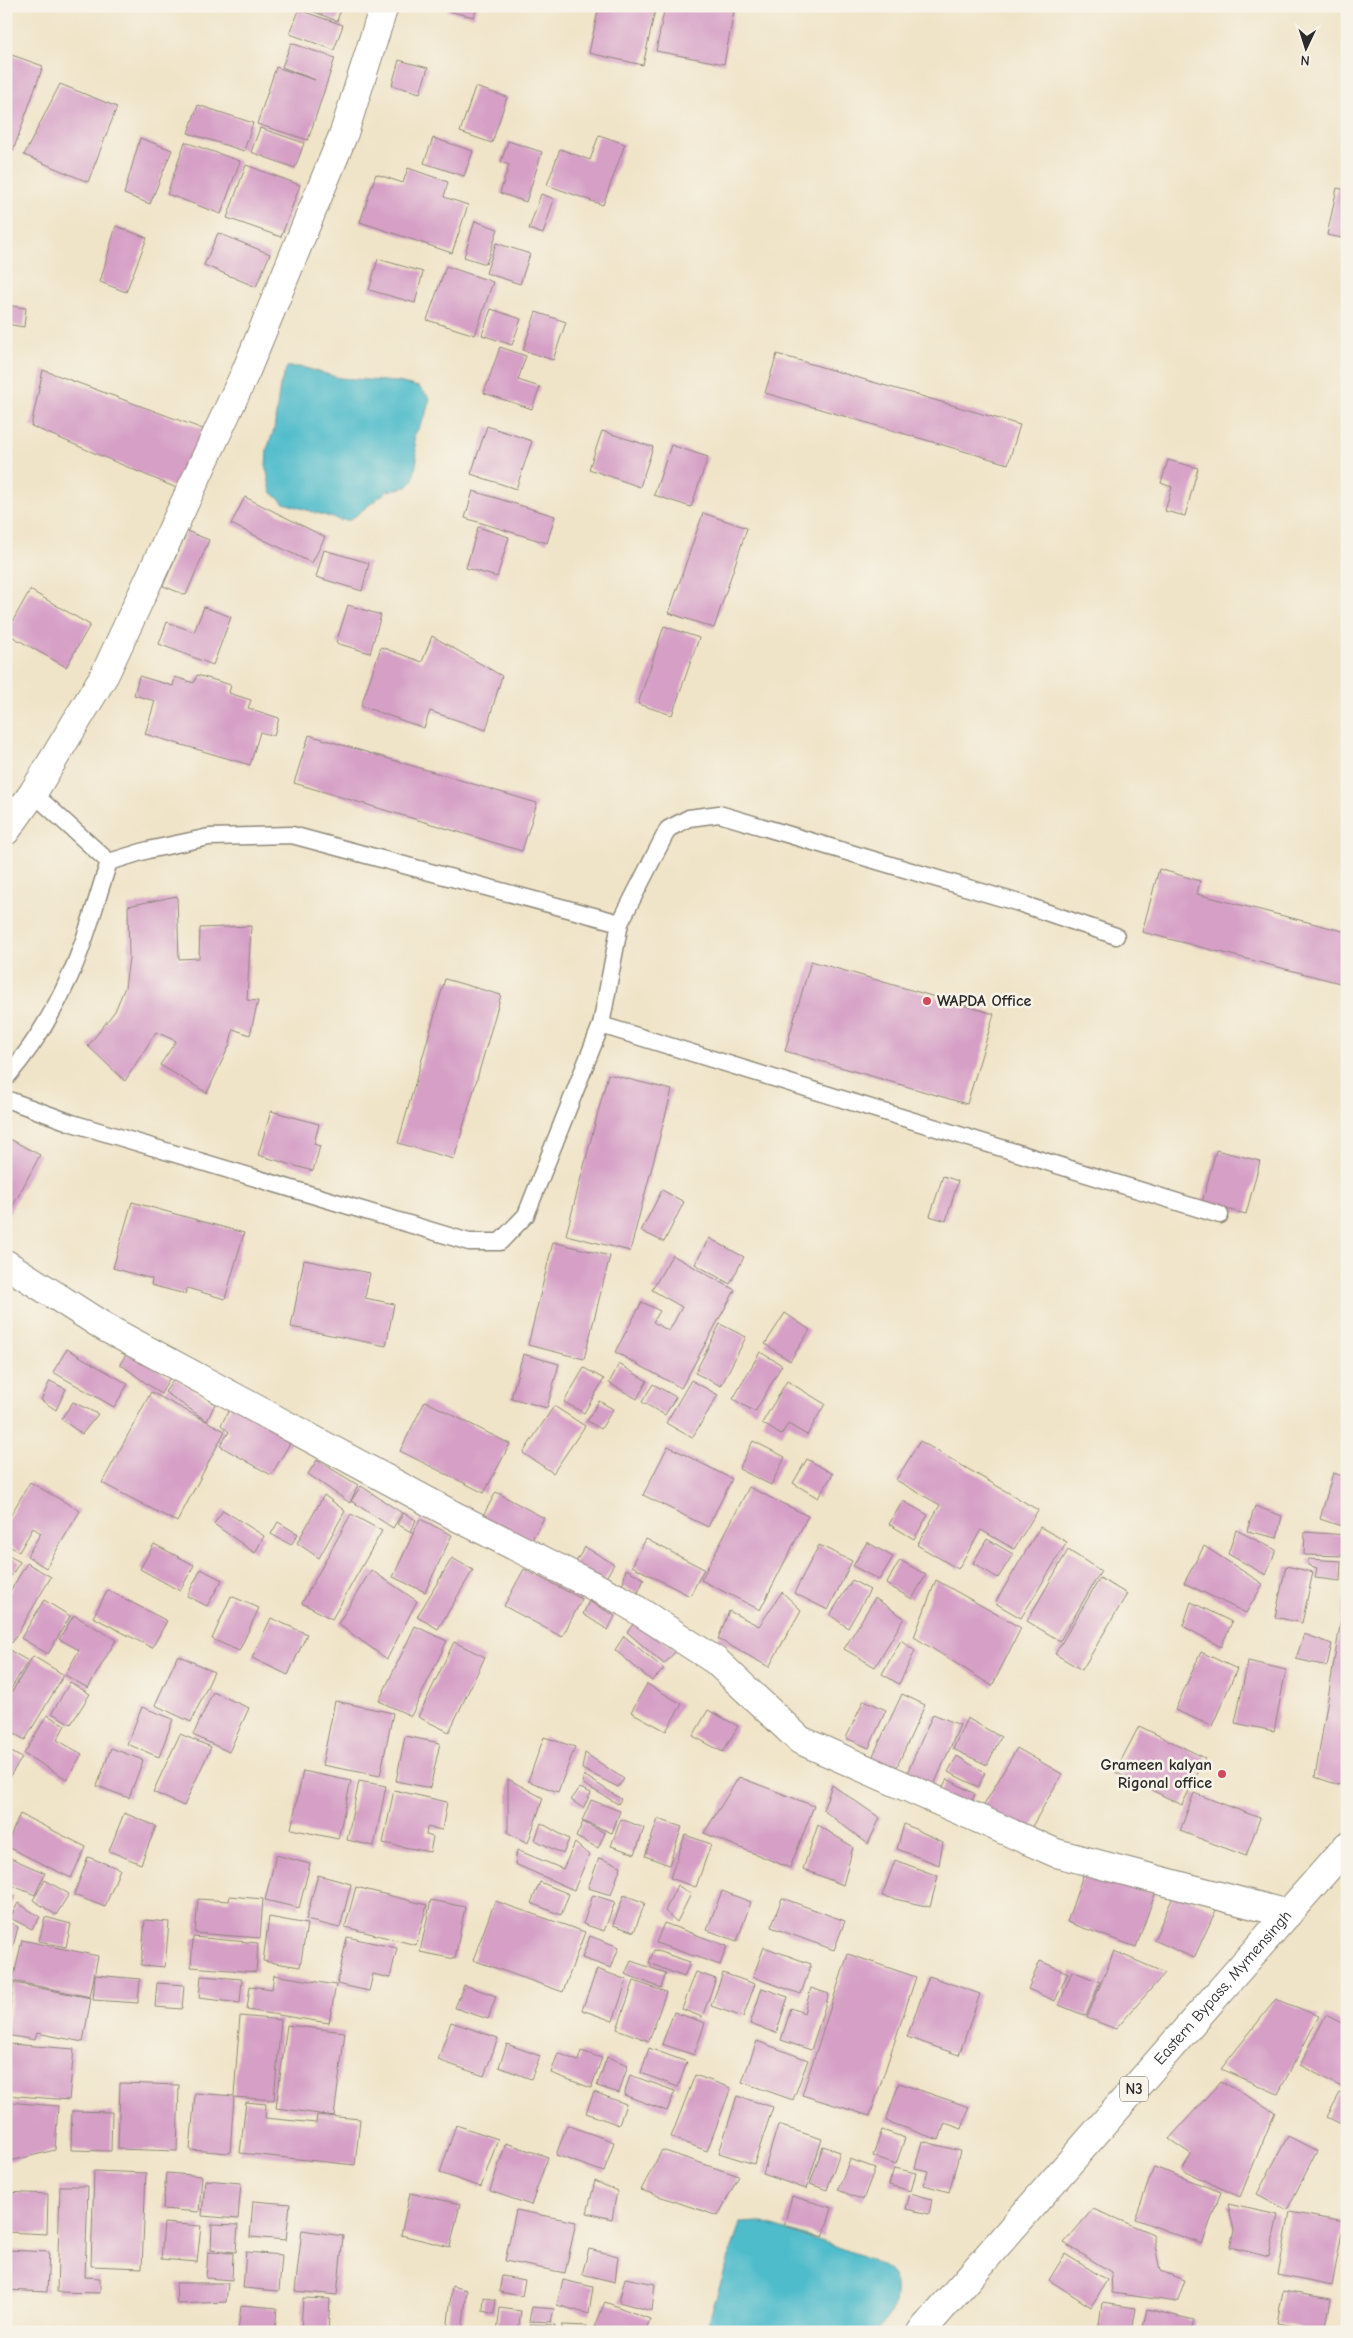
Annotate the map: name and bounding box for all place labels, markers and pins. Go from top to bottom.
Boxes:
place label: WAPDA Office [937,992,1031,1010]
marker: WAPDA Office [921,995,933,1007]
place label: Grameen kalyan Rigonal office [1100,1756,1212,1792]
marker: Grameen kalyan Rigonal office [1216,1768,1228,1780]

